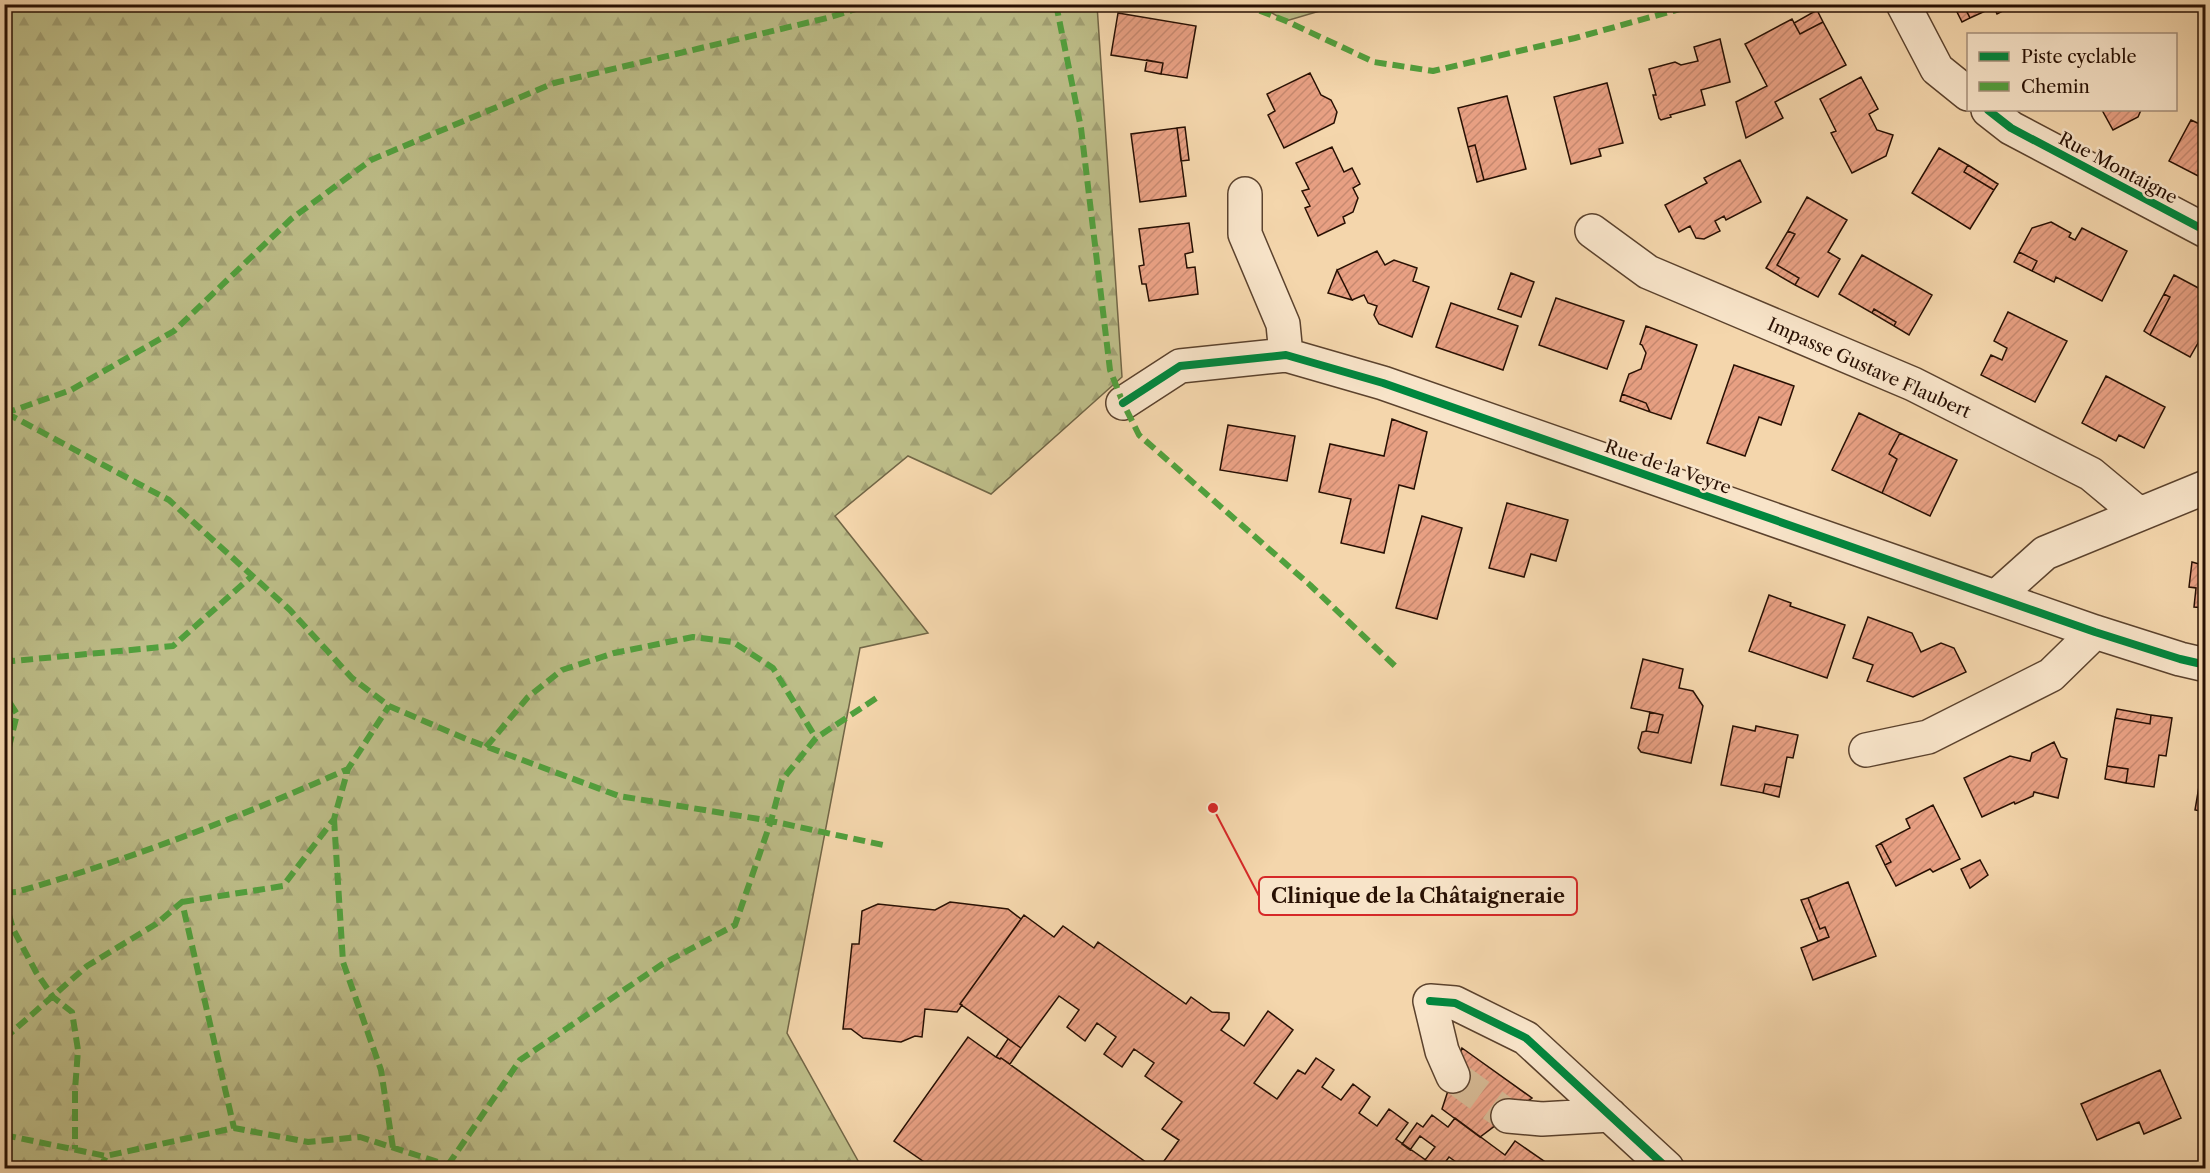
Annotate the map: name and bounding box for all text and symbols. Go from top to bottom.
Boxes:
legend [1967,33,2177,111]
text: Piste cyclable [2021,46,2137,68]
text: Chemin [2021,76,2090,98]
street label: Rue Montaigne [2055,127,2181,209]
street label: Impasse Gustave Flaubert [1764,313,1975,423]
street label: Rue de la Veyre [1602,435,1734,499]
callout: Clinique de la Châtaigneraie [1259,877,1577,915]
text: Clinique de la Châtaigneraie [1271,884,1565,908]

